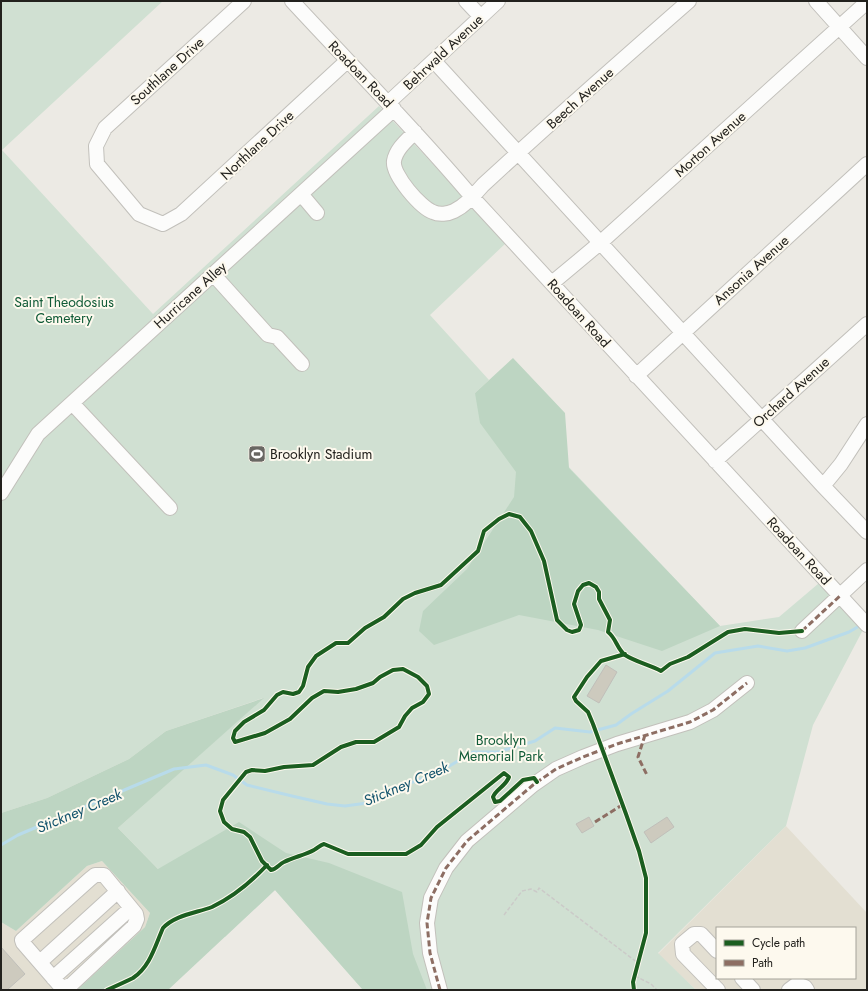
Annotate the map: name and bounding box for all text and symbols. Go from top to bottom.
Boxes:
street label: Behrwald Avenue [399,10,487,94]
street label: Southlane Drive [126,32,208,110]
street label: Roadoan Road [324,36,398,112]
street label: Beech Avenue [542,62,618,134]
street label: Northlane Drive [216,106,298,184]
street label: Morton Avenue [670,106,750,182]
street label: Ansonia Avenue [709,231,793,309]
street label: Hurricane Alley [149,256,231,333]
street label: Roadoan Road [543,274,615,352]
park label: Saint Theodosius Cemetery [14,292,114,328]
street label: Orchard Avenue [748,352,834,432]
sports icon: Brooklyn Stadium [247,444,267,464]
place label: Brooklyn Stadium [270,444,372,464]
street label: Roadoan Road [762,513,836,589]
park label: Brooklyn Memorial Park [459,730,544,766]
water label: Stickney Creek [360,756,453,812]
water label: Stickney Creek [33,783,126,839]
legend [716,927,856,979]
text: Cycle path [752,934,805,952]
text: Path [752,954,773,972]

